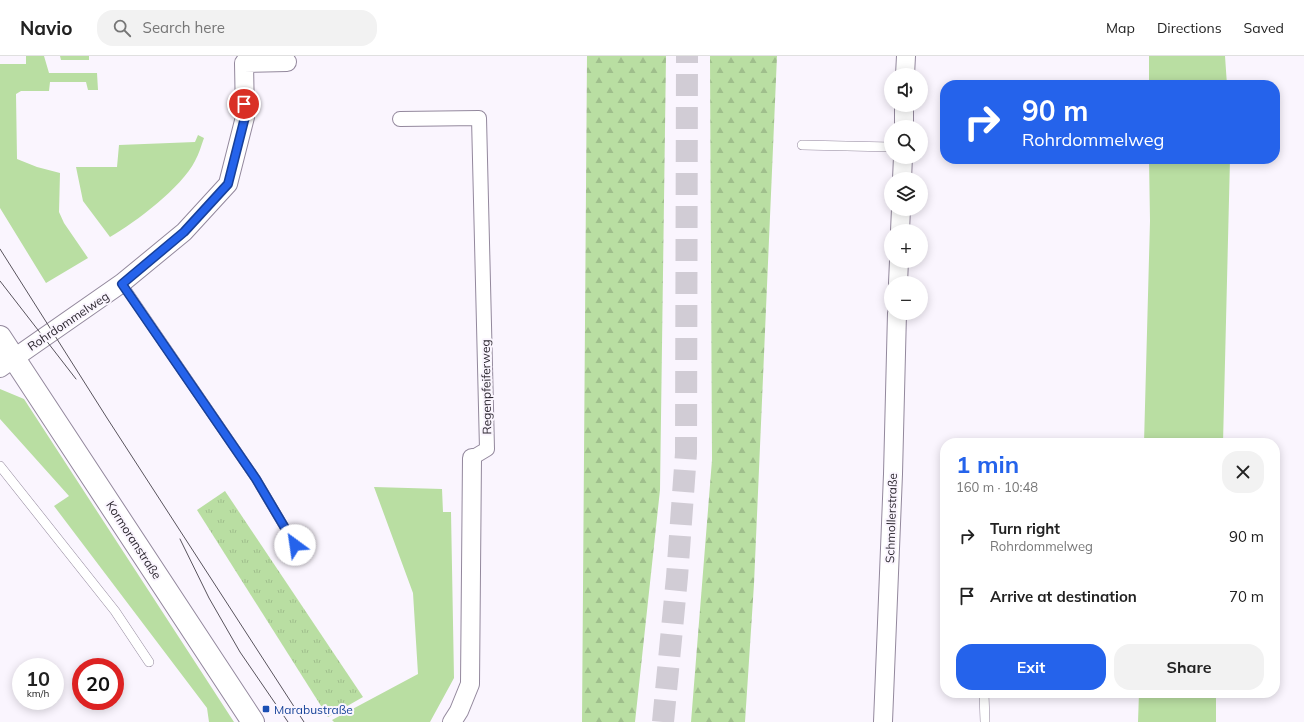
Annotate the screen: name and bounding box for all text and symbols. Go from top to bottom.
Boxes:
search box [97,10,377,46]
text: Navio [20,16,73,40]
icon: search [111,17,133,39]
text: Search here [143,18,225,37]
text: Map [1106,19,1135,37]
text: Directions [1157,19,1222,37]
text: Saved [1244,19,1284,37]
map controls [884,68,928,320]
button: sound [884,68,928,112]
pin [227,87,261,121]
icon: arrive [233,93,255,115]
text: 90 m [1022,93,1088,128]
icon: right [956,96,1008,148]
button: search [884,120,928,164]
text: Rohrdommelweg [1022,128,1164,151]
button: layers [884,172,928,216]
button: + [884,224,928,268]
button: − [884,276,928,320]
street label: Rohrdommelweg [24,288,112,354]
street label: Regenpfeiferweg [478,339,494,435]
text: 1 min [956,449,1019,479]
button: close [1222,451,1264,493]
street label: Schmollerstraße [882,473,900,563]
text: 160 m · 10:48 [956,479,1038,495]
street label: Kormoranstraße [103,498,165,582]
text: Turn right [990,519,1060,538]
position arrow [274,524,316,566]
icon: right [956,525,978,547]
text: 90 m [1229,527,1264,546]
text: Rohrdommelweg [990,538,1093,554]
icon: arrive [956,585,978,607]
text: Arrive at destination [990,587,1137,606]
text: 70 m [1229,587,1264,606]
button: Exit [956,644,1106,690]
button: Share [1114,644,1264,690]
speed limit sign: 20 [72,658,124,710]
text: 10 [26,666,50,691]
text: km/h [27,687,49,700]
place label: Marabustraße [274,702,353,717]
marker: Marabustraße [261,704,271,714]

